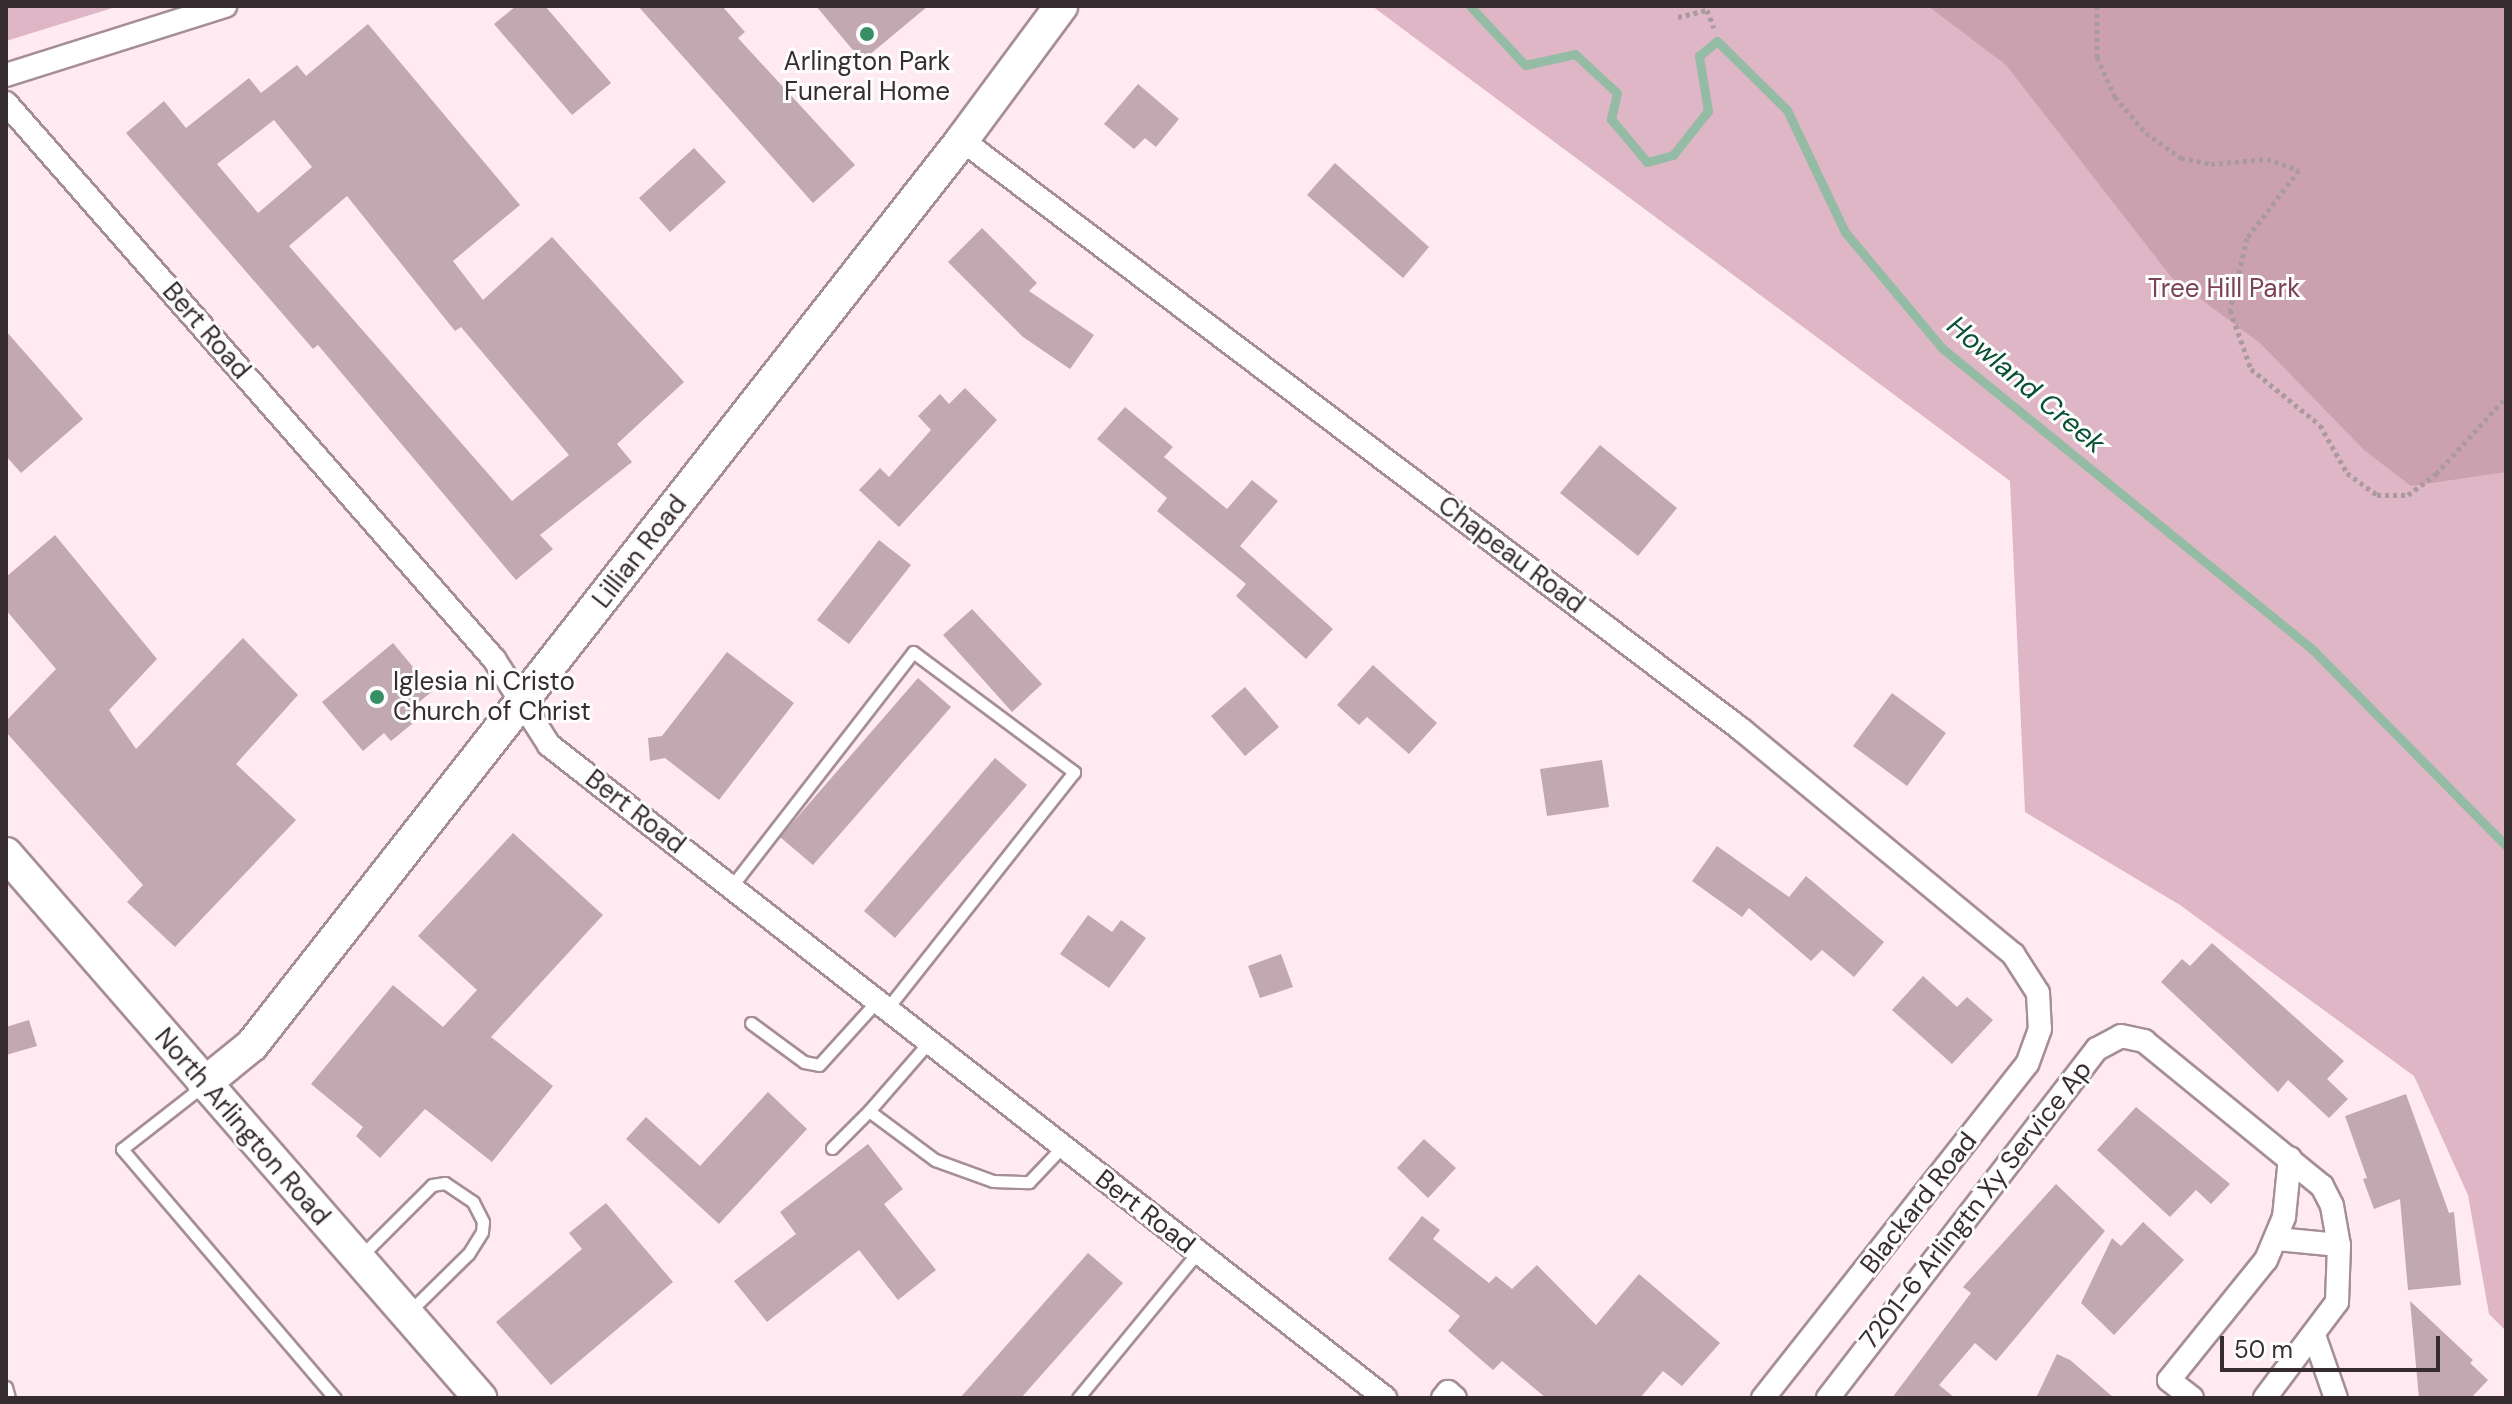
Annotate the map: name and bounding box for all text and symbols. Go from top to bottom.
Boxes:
marker: Arlington Park Funeral Home [858,25,876,43]
place label: Arlington Park Funeral Home [784,46,950,108]
park label: Tree Hill Park [2148,273,2300,305]
street label: Bert Road [156,276,256,386]
water label: Howland Creek [1940,309,2112,461]
street label: Lillian Road [586,489,694,615]
street label: Chapeau Road [1432,490,1590,620]
place label: Iglesia ni Cristo Church of Christ [393,666,591,728]
marker: Iglesia ni Cristo Church of Christ [368,688,386,706]
street label: Bert Road [579,763,691,861]
street label: North Arlington Road [148,1022,336,1232]
street label: 7201-6 Arlingtn Xy Service Ap [1854,1055,2098,1355]
street label: Blackard Road [1854,1126,1984,1280]
street label: Bert Road [1089,1163,1201,1261]
scale bar [2224,1320,2444,1370]
text: 50 m [2234,1334,2293,1365]

